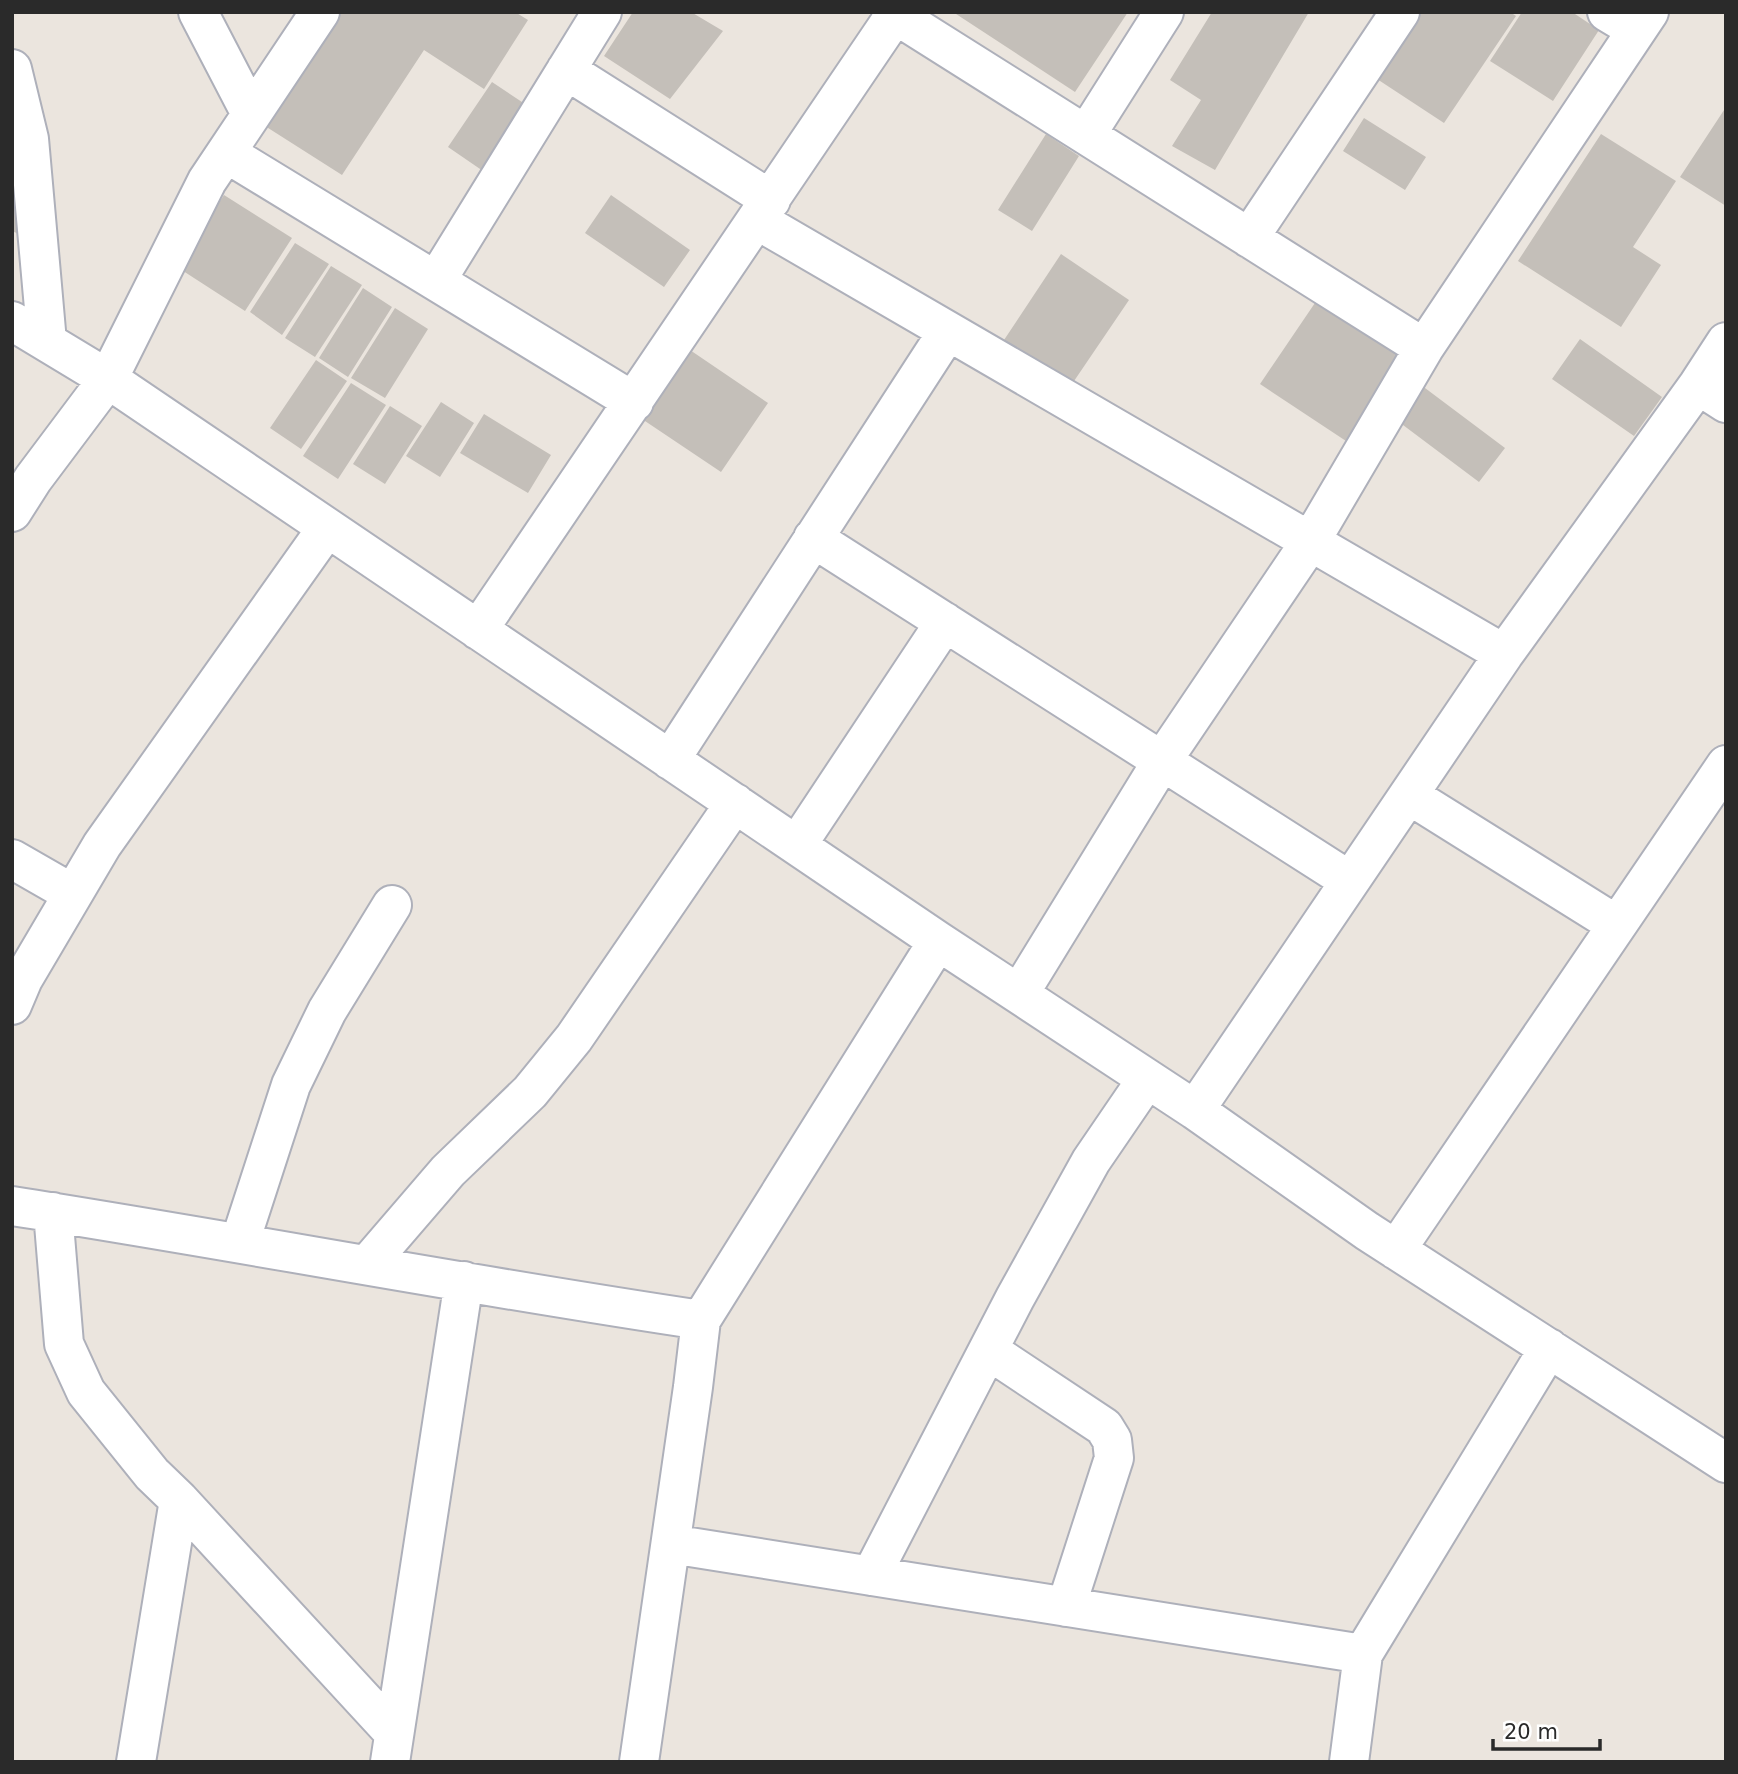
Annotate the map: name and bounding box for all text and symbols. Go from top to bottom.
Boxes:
scale bar [1493,1708,1600,1752]
text: 20 m [1504,1720,1558,1744]

